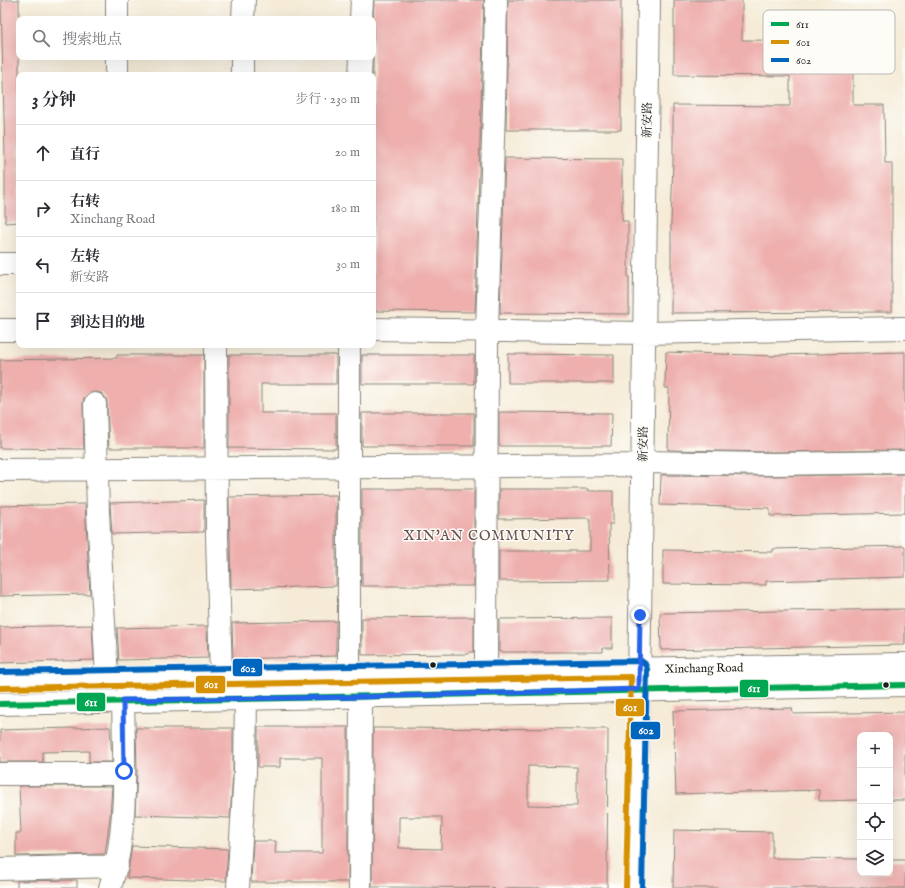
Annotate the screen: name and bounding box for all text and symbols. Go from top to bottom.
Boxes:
legend [763,10,895,74]
search box [16,16,376,60]
text: 611 [796,18,809,32]
icon: search [30,27,52,49]
text: 搜索地点 [62,30,122,49]
text: 601 [796,36,810,50]
text: 602 [796,54,811,68]
text: 3 分钟 [32,90,76,111]
text: 步行 · 230 m [295,91,360,108]
street label: 新安路 [640,102,655,138]
icon: ahead [32,142,54,164]
text: 20 m [335,144,360,161]
text: 直行 [70,145,100,164]
text: 右转 [70,192,100,211]
icon: right [32,198,54,220]
text: 180 m [331,200,360,217]
text: Xinchang Road [70,211,155,228]
text: 左转 [70,247,100,266]
icon: left [32,254,54,276]
text: 30 m [336,256,360,273]
text: 新安路 [70,269,109,286]
icon: arrive [32,310,54,332]
text: 到达目的地 [70,313,145,332]
street label: 新安路 [636,426,651,462]
district label: XIN'AN COMMUNITY [404,527,575,545]
route end [631,606,649,624]
line badge: 602 [232,658,263,677]
unlabelled marker [428,660,438,670]
street label: Xinchang Road [665,660,744,677]
text: 602 [240,662,256,676]
line badge: 601 [195,675,226,694]
text: 601 [204,678,218,692]
line badge: 611 [739,679,769,698]
unlabelled marker [881,680,891,690]
text: 611 [748,682,760,696]
line badge: 611 [76,692,106,712]
text: 611 [85,696,97,710]
line badge: 601 [615,698,645,717]
text: 601 [623,701,637,715]
line badge: 602 [630,721,661,740]
text: 602 [638,724,654,738]
map controls [857,732,893,876]
button: + [857,732,893,768]
route start [115,762,133,780]
button: − [857,768,893,804]
button: locate [857,804,893,840]
button: layers [857,840,893,876]

